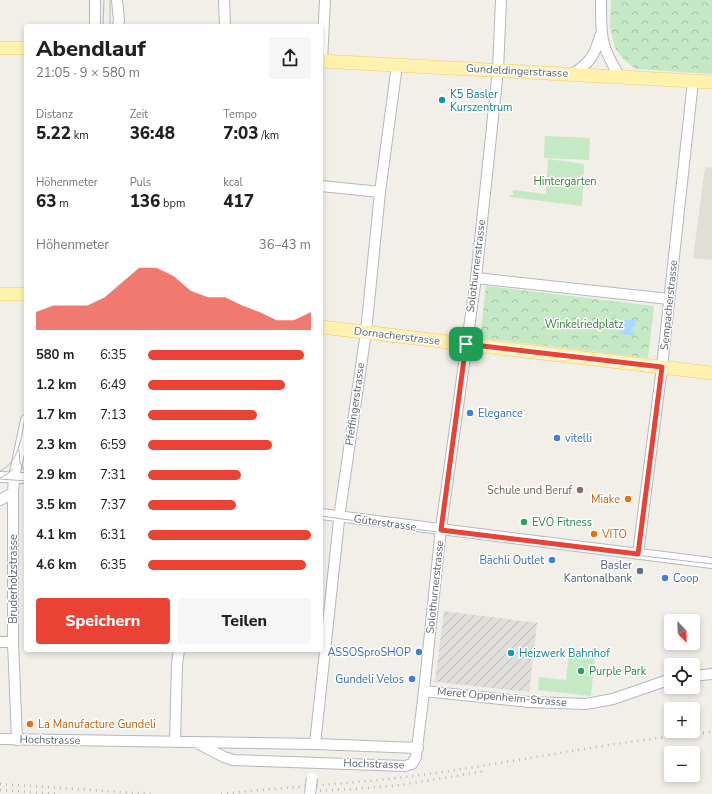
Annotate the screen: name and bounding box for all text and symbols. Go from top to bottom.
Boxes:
text: Abendlauf [36,34,146,64]
button: share [269,37,311,79]
street label: Gundeldingerstrasse [465,61,569,81]
text: 21:05 · 9 × 580 m [36,64,140,82]
place label: K5 Basler Kurszentrum [450,87,513,115]
marker: K5 Basler Kurszentrum [437,95,447,105]
text: Distanz [36,107,73,122]
text: Zeit [130,107,148,122]
text: Tempo [223,107,257,122]
text: 5.22 [36,122,71,145]
text: 36:48 [130,122,175,145]
text: 7:03 [223,122,258,145]
text: km [71,128,89,143]
text: /km [258,128,279,143]
park label: Hintergarten [533,174,597,189]
text: Höhenmeter [36,175,98,190]
text: Puls [130,175,151,190]
text: kcal [223,175,243,190]
text: 63 [36,190,56,213]
text: 136 [130,190,160,213]
text: 417 [223,190,254,213]
text: m [56,196,69,211]
text: bpm [160,196,185,211]
street label: Solothurnerstrasse [463,219,489,313]
text: Höhenmeter [36,236,109,254]
text: 36–43 m [259,236,311,254]
street label: Sempacherstrasse [657,259,681,351]
park label: Winkelriedplatz [545,317,623,332]
street label: Dornacherstrasse [353,323,441,349]
pin [449,327,483,361]
icon: arrive [455,333,477,355]
text: 580 m [36,346,74,364]
text: 6:35 [100,346,126,364]
street label: Pfeffingerstrasse [342,361,368,446]
text: 1.2 km [36,376,77,394]
text: 6:49 [100,376,126,394]
text: 1.7 km [36,406,77,424]
text: 7:13 [100,406,126,424]
place label: Elegance [478,406,523,421]
marker: Elegance [465,408,475,418]
place label: vitelli [565,431,592,446]
marker: vitelli [552,433,562,443]
text: 2.3 km [36,436,77,454]
text: 6:59 [100,436,126,454]
text: 2.9 km [36,466,77,484]
text: 7:31 [100,466,126,484]
place label: Schule und Beruf [487,483,572,498]
marker: Schule und Beruf [575,485,585,495]
place label: Miake [591,492,620,507]
marker: Miake [623,494,633,504]
text: 3.5 km [36,496,77,514]
text: 7:37 [100,496,126,514]
street label: Güterstrasse [353,511,417,535]
place label: EVO Fitness [532,515,592,530]
marker: EVO Fitness [519,517,529,527]
text: 4.1 km [36,526,77,544]
text: 6:31 [100,526,126,544]
place label: VITO [601,527,627,542]
marker: VITO [589,529,599,539]
street label: Bruderholzstrasse [6,534,21,624]
street label: Solothurnerstrasse [423,540,447,634]
place label: Bächli Outlet [479,553,544,568]
marker: Bächli Outlet [547,555,557,565]
text: 4.6 km [36,556,77,574]
text: 6:35 [100,556,126,574]
place label: Basler Kantonalbank [564,558,632,586]
marker: Basler Kantonalbank [635,566,645,576]
place label: Coop [673,571,699,586]
marker: Coop [660,573,670,583]
button: Speichern [36,598,170,644]
button: Teilen [178,598,311,644]
north arrow [664,614,700,650]
map controls [664,614,700,782]
place label: ASSOSproSHOP [327,645,411,660]
place label: Heizwerk Bahnhof [519,646,610,661]
marker: ASSOSproSHOP [414,647,424,657]
marker: Heizwerk Bahnhof [506,648,516,658]
button: locate [664,658,700,694]
place label: Purple Park [589,664,647,679]
marker: Purple Park [576,666,586,676]
place label: Gundeli Velos [335,672,404,687]
marker: Gundeli Velos [407,674,417,684]
street label: Meret Oppenheim-Strasse [436,684,568,710]
button: + [664,702,700,738]
place label: La Manufacture Gundeli [38,717,156,732]
marker: La Manufacture Gundeli [25,719,35,729]
street label: Hochstrasse [19,732,81,748]
button: − [664,746,700,782]
street label: Hochstrasse [343,755,405,773]

